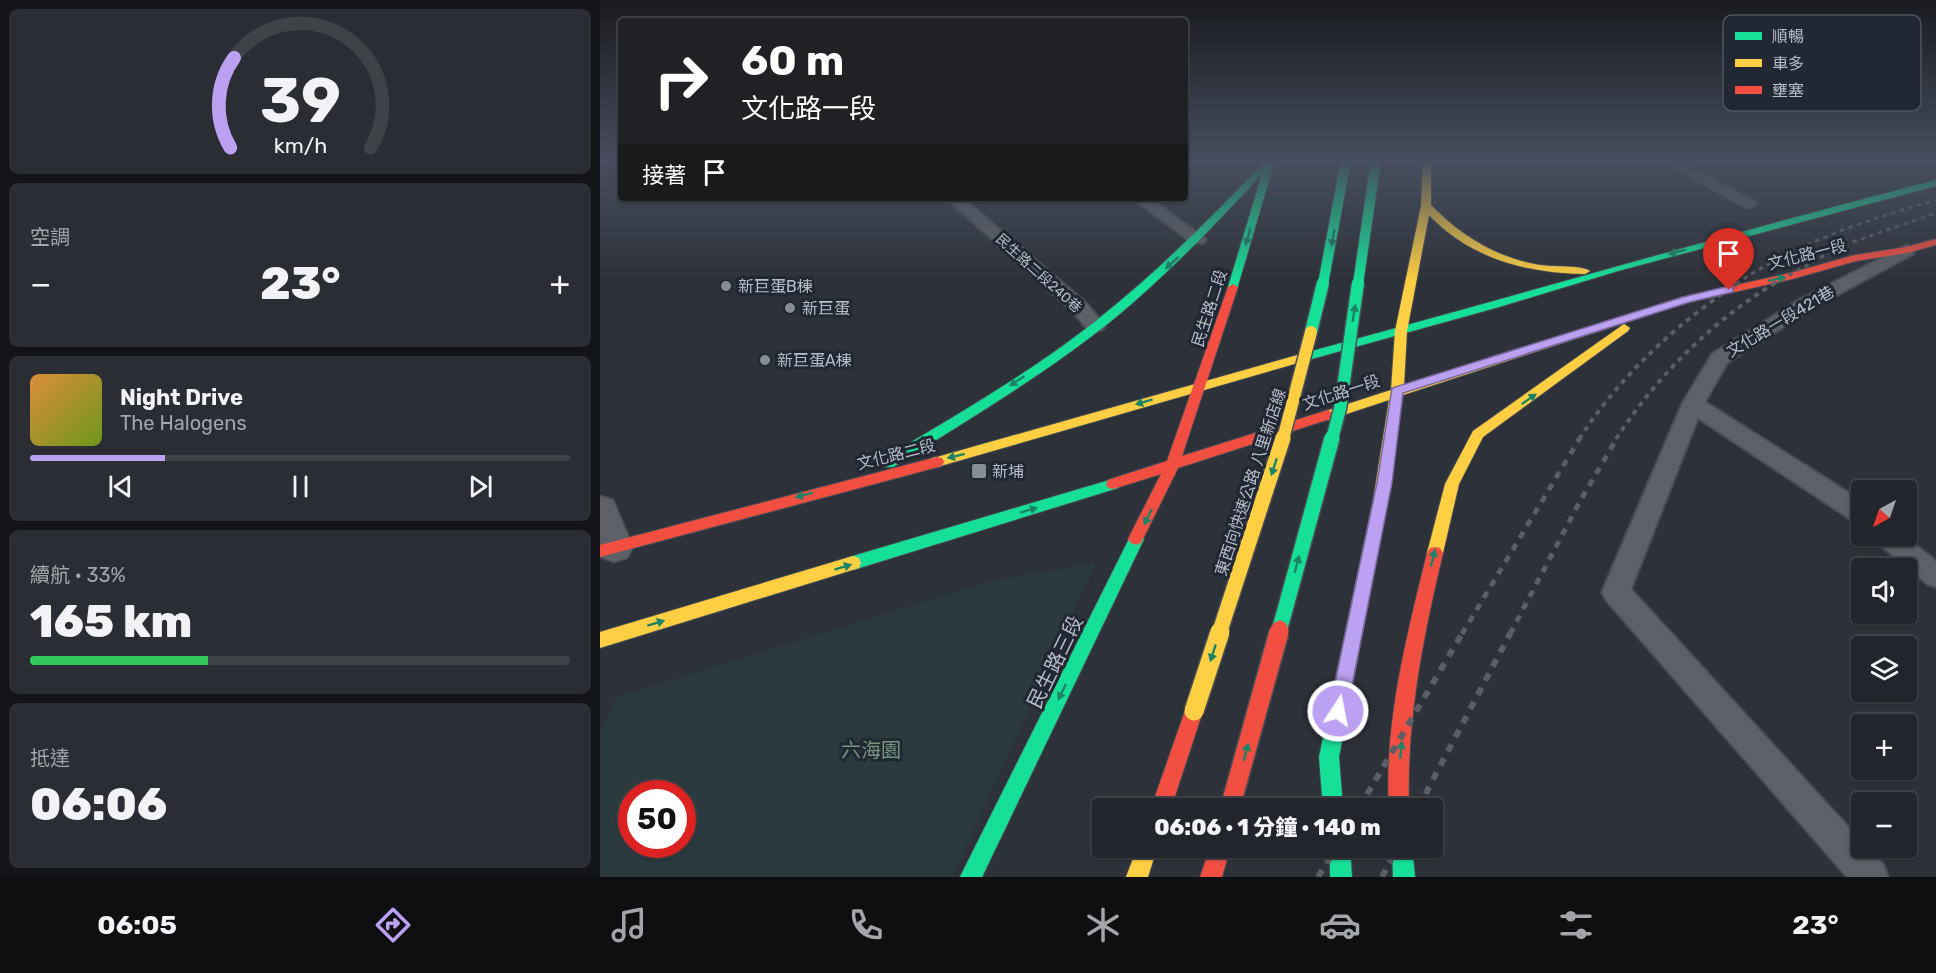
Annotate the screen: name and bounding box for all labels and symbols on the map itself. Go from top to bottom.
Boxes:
legend [1723,15,1921,111]
text: 順暢 [1772,27,1804,46]
text: 車多 [1772,54,1804,73]
text: 壅塞 [1772,81,1804,100]
one-way arrow [1243,228,1252,246]
pin [1703,228,1754,290]
one-way arrow [1328,229,1337,248]
street label: 民生路二段240巷 [992,230,1085,316]
street label: 文化路一段 [1766,236,1848,273]
one-way arrow [1667,248,1686,258]
one-way arrow [1165,255,1179,269]
street label: 民生路二段 [1188,267,1231,349]
one-way arrow [1768,274,1787,283]
place label: 新巨蛋B棟 [738,277,813,296]
marker: 新巨蛋B棟 [719,279,733,293]
street label: 文化路一段421巷 [1723,282,1838,361]
place label: 新巨蛋 [802,299,850,318]
marker: 新巨蛋 [783,301,797,315]
one-way arrow [1350,303,1359,322]
place label: 新巨蛋A棟 [777,351,852,370]
marker: 新巨蛋A棟 [758,353,772,367]
street label: 文化路一段 [1300,371,1382,414]
one-way arrow [1009,375,1025,386]
street label: 東西向快速公路 八里新店線 [1211,386,1290,578]
one-way arrow [1521,393,1537,405]
one-way arrow [1135,398,1153,407]
street label: 文化路二段 [855,436,937,473]
one-way arrow [947,451,965,461]
one-way arrow [1268,458,1278,476]
marker: 新埔 [970,462,988,480]
place label: 新埔 [992,462,1024,481]
north arrow [1851,480,1917,546]
one-way arrow [795,491,813,500]
one-way arrow [1020,505,1038,514]
one-way arrow [1143,508,1152,525]
one-way arrow [1429,549,1439,568]
one-way arrow [1293,555,1302,573]
one-way arrow [834,561,852,571]
street label: 民生路三段 [1022,612,1088,712]
one-way arrow [647,618,665,627]
one-way arrow [1208,644,1217,662]
position arrow [1306,679,1370,743]
one-way arrow [1057,683,1067,701]
park label: 六海園 [841,738,901,762]
one-way arrow [1396,741,1406,760]
one-way arrow [1241,743,1251,761]
speed limit sign: 50 [618,780,696,858]

